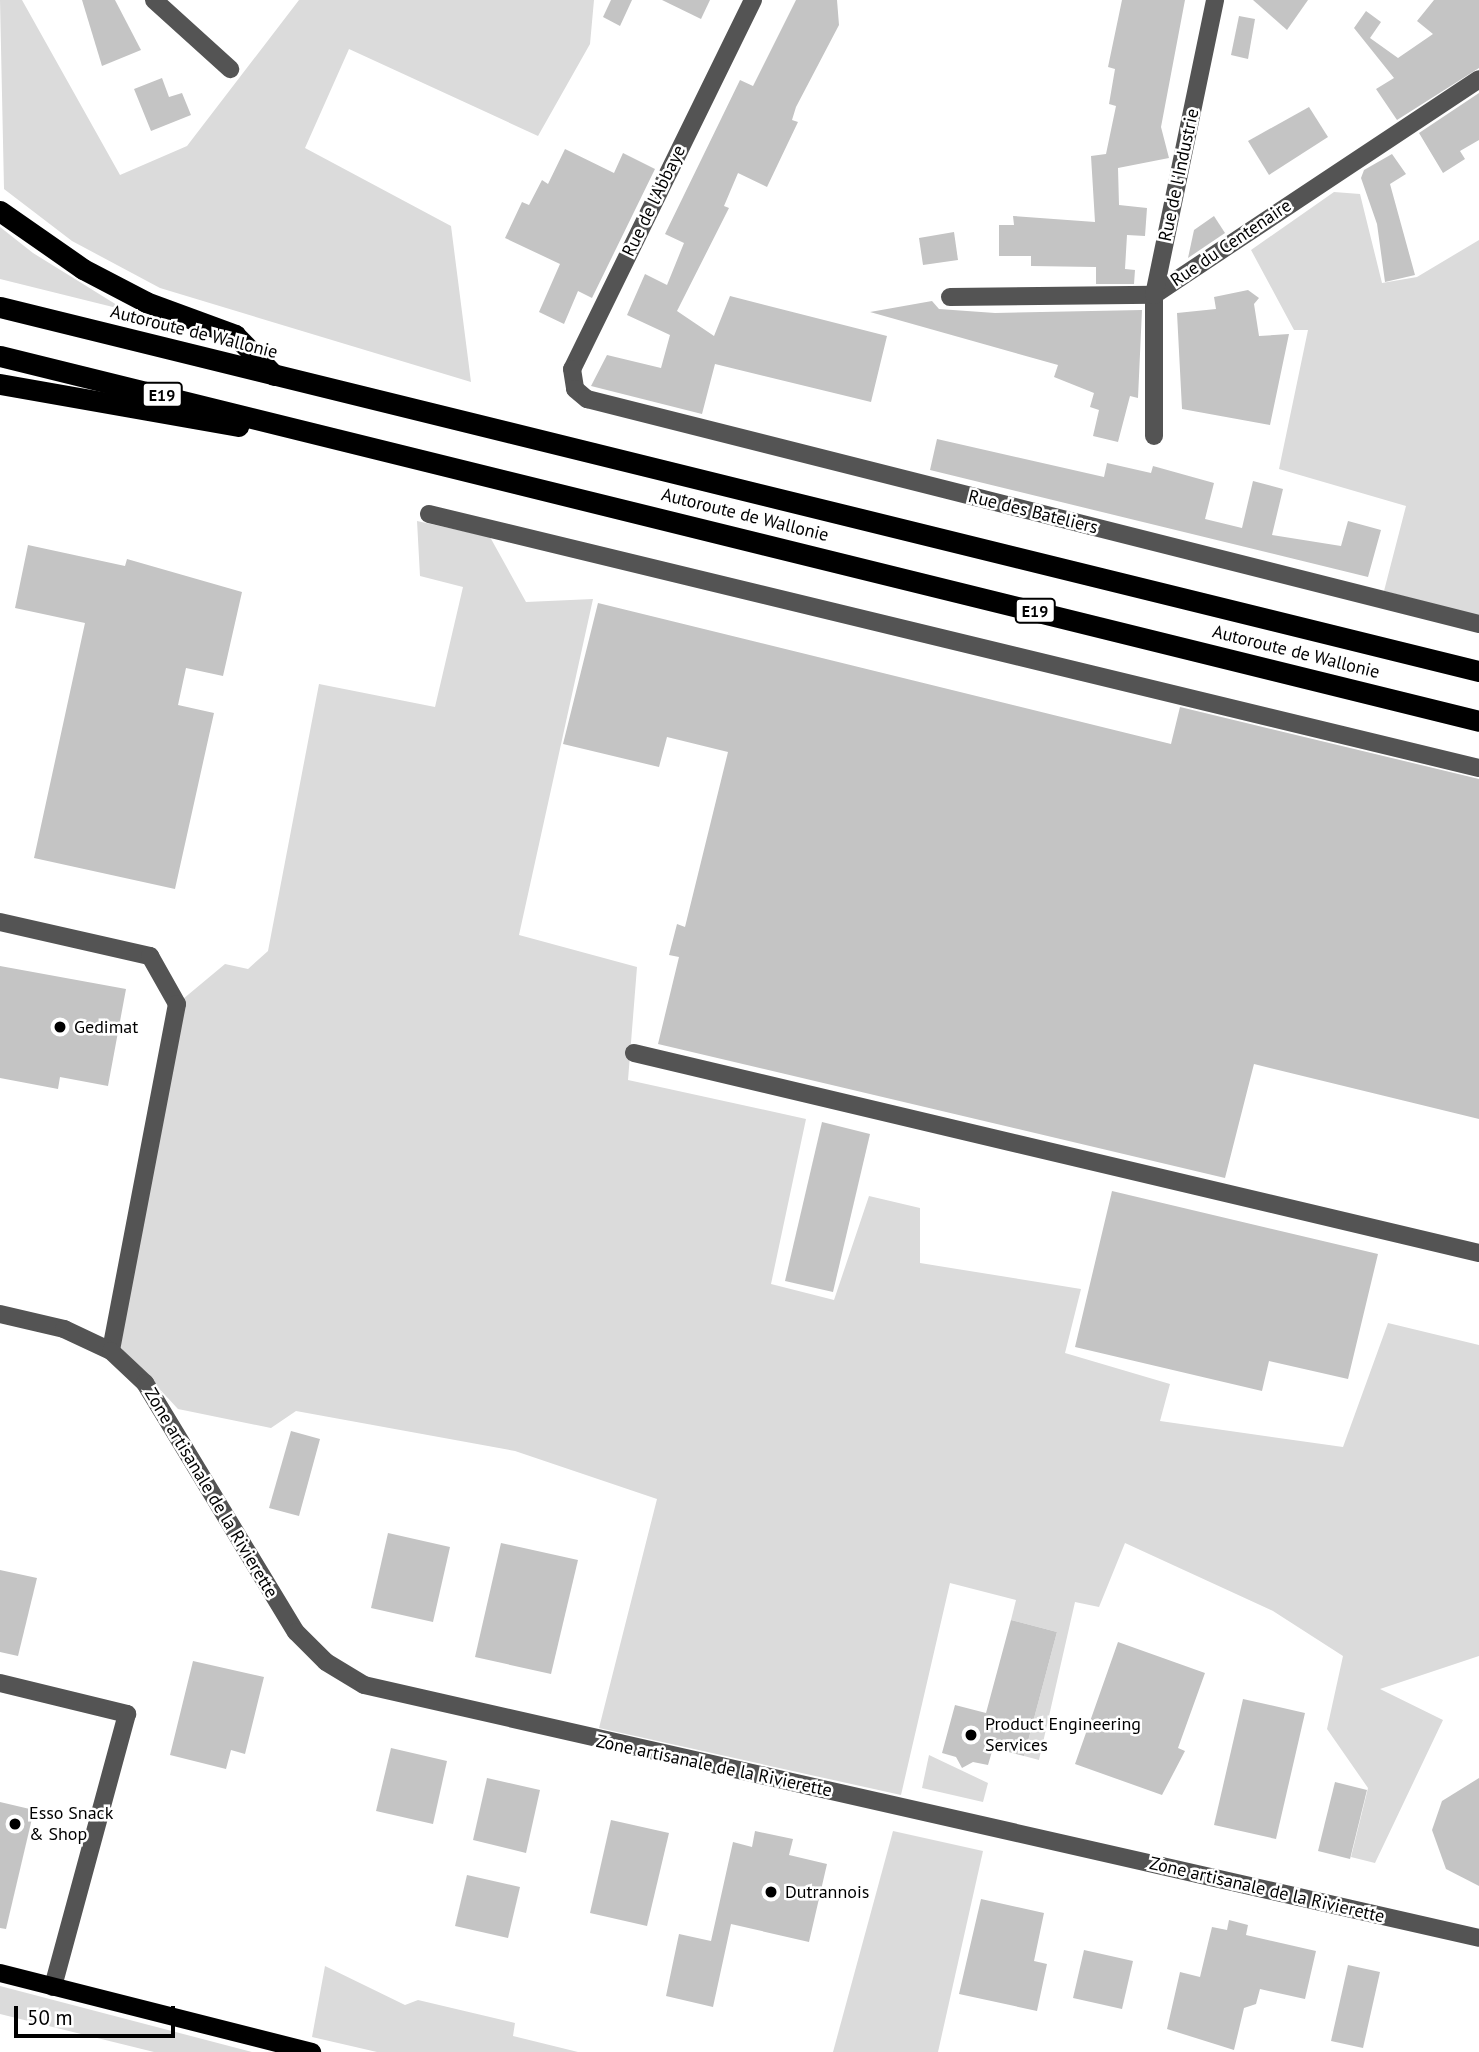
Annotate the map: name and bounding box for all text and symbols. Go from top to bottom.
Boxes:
street label: Rue de l'Industrie [1154,107,1204,243]
street label: Rue de l'Abbaye [618,142,690,260]
street label: Rue du Centenaire [1167,195,1295,291]
street label: Autoroute de Wallonie [108,301,280,363]
road number: E19 [141,382,183,408]
street label: Autoroute de Wallonie [659,484,831,546]
street label: Rue des Bateliers [966,485,1100,539]
road number: E19 [1014,598,1056,624]
street label: Autoroute de Wallonie [1210,621,1382,683]
place label: Gedimat [74,1016,138,1038]
marker: Gedimat [52,1019,68,1035]
street label: Zone artisanale de la Rivierette [140,1384,282,1602]
place label: Product Engineering Services [985,1714,1141,1756]
marker: Product Engineering Services [963,1727,979,1743]
street label: Zone artisanale de la Rivierette [594,1730,834,1802]
place label: Esso Snack & Shop [29,1803,113,1846]
marker: Esso Snack & Shop [7,1816,23,1832]
street label: Zone artisanale de la Rivierette [1147,1852,1387,1928]
place label: Dutrannois [785,1881,869,1903]
marker: Dutrannois [763,1884,779,1900]
scale bar [18,1993,178,2037]
text: 50 m [27,2004,73,2031]

